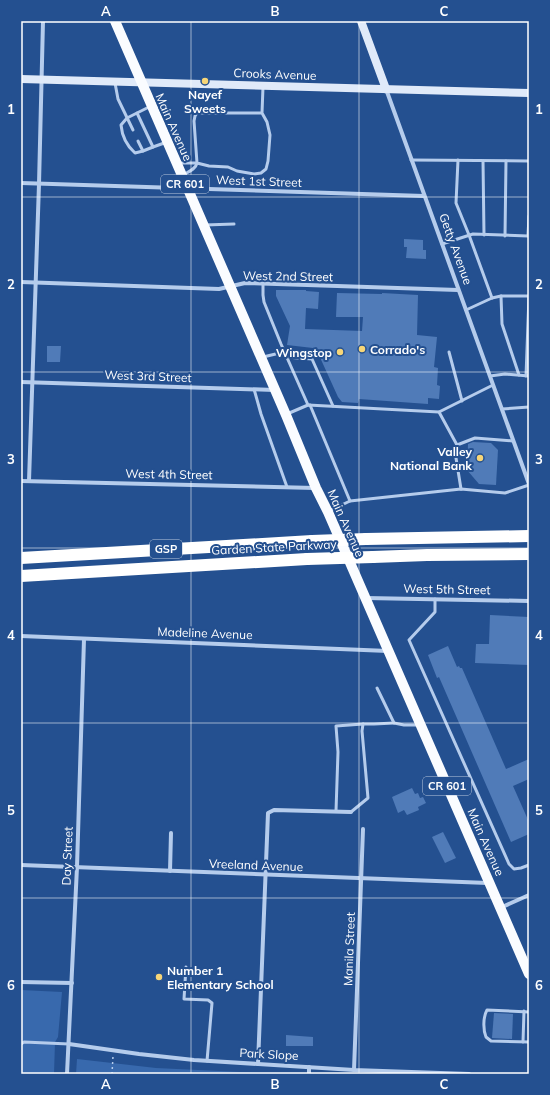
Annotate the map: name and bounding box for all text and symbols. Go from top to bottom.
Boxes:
text: A [101,3,111,19]
text: B [271,3,280,19]
text: C [440,3,449,19]
street label: Crooks Avenue [233,65,317,83]
marker: Nayef Sweets [200,76,210,86]
place label: Nayef Sweets [184,87,226,116]
street label: Main Avenue [152,91,196,163]
text: 1 [7,101,15,117]
text: 1 [535,101,543,117]
street label: West 1st Street [216,172,302,190]
road number: CR 601 [161,175,209,193]
street label: Getty Avenue [436,211,476,287]
street label: West 2nd Street [243,268,333,284]
text: 2 [7,276,15,292]
text: 2 [535,276,543,292]
place label: Corrado's [370,342,425,357]
marker: Corrado's [357,344,367,354]
place label: Wingstop [276,345,332,360]
marker: Wingstop [335,347,345,357]
street label: West 3rd Street [104,367,192,385]
place label: Valley National Bank [390,444,472,473]
text: 3 [7,451,15,467]
text: 3 [535,451,543,467]
marker: Valley National Bank [475,453,485,463]
street label: West 4th Street [125,466,213,482]
street label: Main Avenue [324,487,368,559]
street label: Garden State Parkway [211,536,338,558]
road number: GSP [150,540,182,558]
street label: West 5th Street [403,581,491,597]
street label: Madeline Avenue [157,624,253,642]
text: 4 [7,627,15,643]
text: 4 [535,627,543,643]
road number: CR 601 [423,777,471,795]
text: 5 [7,802,15,818]
text: 5 [535,802,543,818]
street label: Main Avenue [464,806,508,878]
street label: Day Street [58,826,76,886]
street label: Vreeland Avenue [209,856,303,874]
street label: Manila Street [340,912,358,986]
place label: Number 1 Elementary School [167,963,274,992]
marker: Number 1 Elementary School [154,972,164,982]
text: 6 [7,977,15,993]
text: 6 [535,977,543,993]
street label: Park Slope [239,1045,299,1063]
text: A [101,1076,111,1092]
text: B [271,1076,280,1092]
text: C [440,1076,449,1092]

